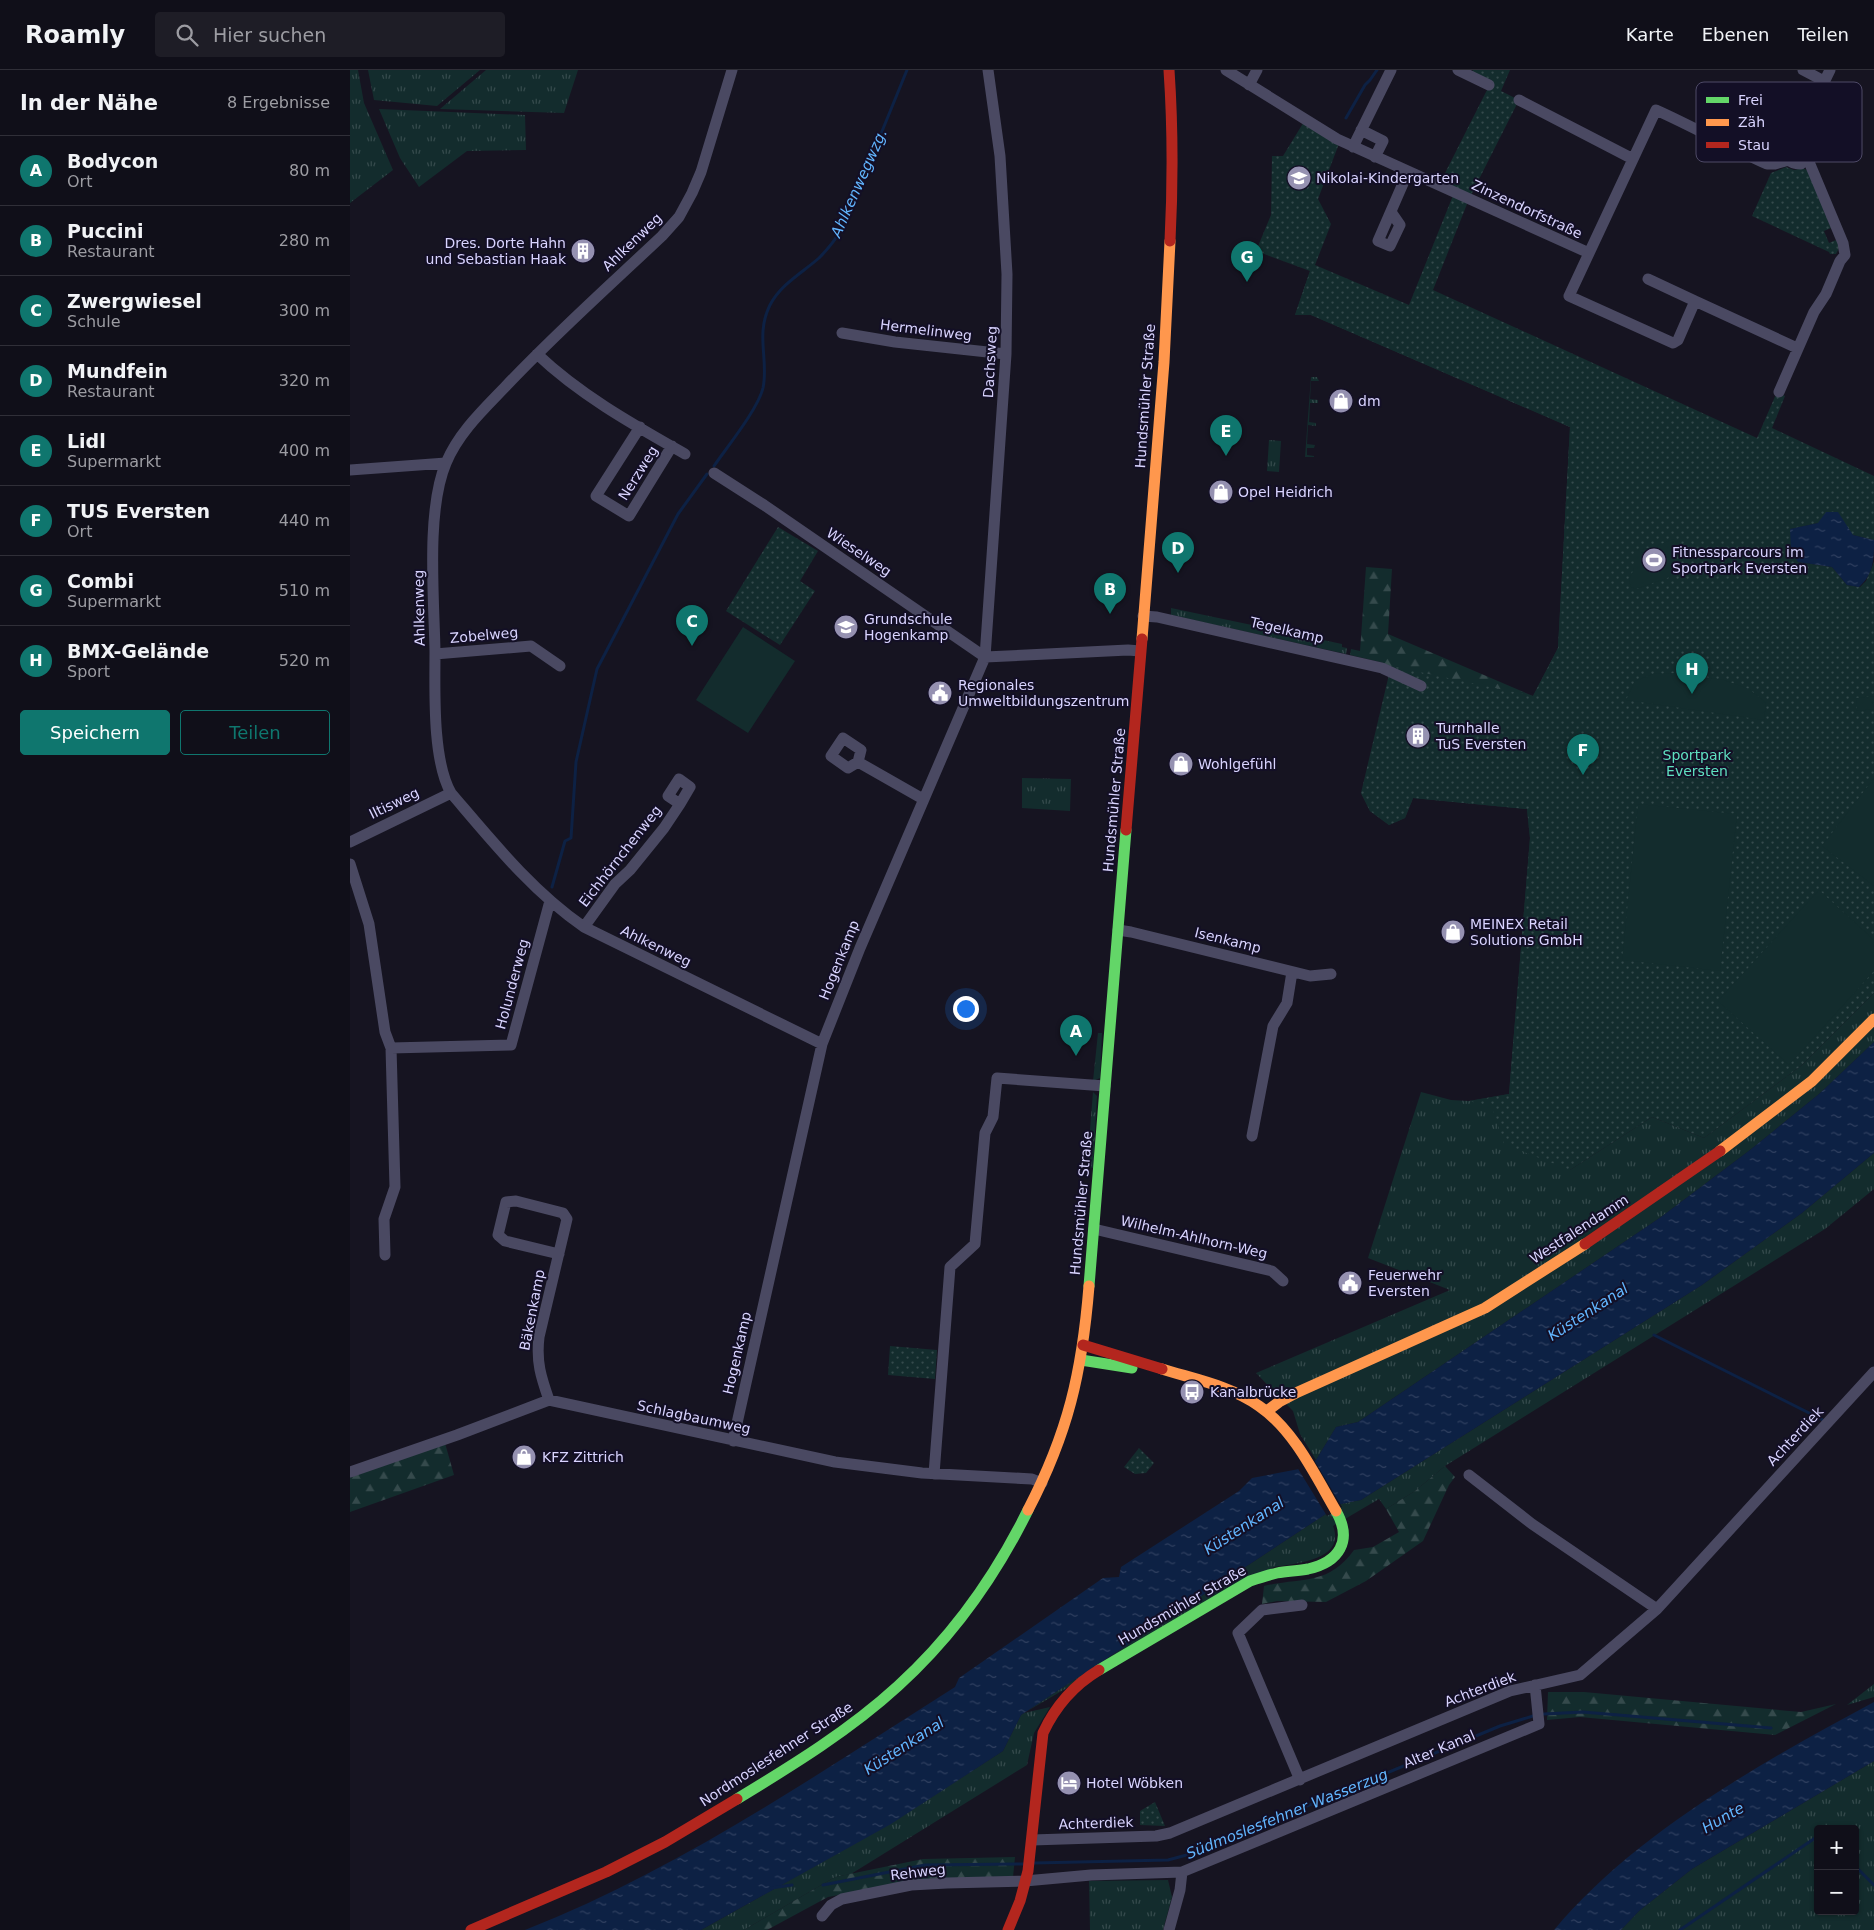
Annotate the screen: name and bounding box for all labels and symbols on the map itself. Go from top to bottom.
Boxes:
legend [1696,82,1862,162]
text: Frei [1738,92,1763,108]
text: Zäh [1738,114,1765,130]
water label: Ahlkenwegwzg. [827,126,891,241]
text: Stau [1738,137,1770,153]
school or university icon: Nikolai-Kindergarten [1286,165,1312,191]
place label: Nikolai-Kindergarten [1316,170,1459,186]
street label: Zinzendorfstraße [1469,176,1585,242]
street label: Ahlkenweg [599,210,665,274]
place label: Dres. Dorte Hahn und Sebastian Haak [426,235,567,267]
building icon: Dres. Dorte Hahn und Sebastian Haak [570,238,596,264]
pin: G [1231,241,1263,282]
street label: Hermelinweg [879,316,973,344]
street label: Hundsmühler Straße [1132,323,1158,469]
street label: Dachsweg [980,326,1000,398]
shop icon: dm [1328,388,1354,414]
place label: dm [1358,393,1381,409]
pin: E [1210,415,1242,456]
street label: Nerzweg [615,443,661,503]
shop icon: Opel Heidrich [1208,479,1234,505]
place label: Opel Heidrich [1238,484,1333,500]
street label: Wieselweg [824,524,894,580]
pin: D [1162,532,1194,573]
place label: Fitnessparcours im Sportpark Eversten [1672,544,1807,576]
sports icon: Fitnessparcours im Sportpark Eversten [1641,547,1667,573]
street label: Ahlkenweg [410,570,428,646]
pin: B [1094,573,1126,614]
pin: C [676,605,708,646]
place label: Grundschule Hogenkamp [864,611,952,643]
school or university icon: Grundschule Hogenkamp [833,614,859,640]
street label: Tegelkamp [1248,614,1326,646]
street label: Zobelweg [449,624,519,646]
pin: H [1676,653,1708,694]
place label: Regionales Umweltbildungszentrum [958,677,1129,709]
public building icon: Regionales Umweltbildungszentrum [927,680,953,706]
place label: Turnhalle TuS Eversten [1435,720,1526,752]
building icon: Turnhalle TuS Eversten [1405,723,1431,749]
street label: Hundsmühler Straße [1100,727,1128,873]
pin: F [1567,734,1599,775]
park label: Sportpark Eversten [1663,747,1732,779]
shop icon: Wohlgefühl [1168,751,1194,777]
place label: Wohlgefühl [1198,756,1276,772]
street label: Iltisweg [366,784,422,822]
street label: Eichhörnchenweg [575,802,665,910]
place label: MEINEX Retail Solutions GmbH [1470,916,1583,948]
street label: Hogenkamp [816,918,862,1002]
shop icon: MEINEX Retail Solutions GmbH [1440,919,1466,945]
street label: Ahlkenweg [618,922,694,970]
street label: Isenkamp [1193,924,1263,956]
street label: Holunderweg [492,937,532,1031]
your location [953,996,979,1022]
pin: A [1060,1015,1092,1056]
street label: Hundsmühler Straße [1067,1130,1095,1276]
street label: Westfalendamm [1527,1191,1631,1267]
street label: Wilhelm-Ahlhorn-Weg [1119,1212,1269,1262]
place label: Feuerwehr Eversten [1368,1267,1442,1299]
street label: Bäkenkamp [516,1268,548,1352]
public building icon: Feuerwehr Eversten [1337,1270,1363,1296]
water label: Küstenkanal [1544,1279,1632,1345]
street label: Hogenkamp [720,1310,754,1396]
bus stop icon: Kanalbrücke [1179,1379,1205,1405]
place label: Kanalbrücke [1210,1384,1296,1400]
street label: Schlagbaumweg [636,1397,752,1437]
street label: Achterdiek [1764,1402,1827,1469]
shop icon: KFZ Zittrich [511,1444,537,1470]
place label: KFZ Zittrich [542,1449,624,1465]
water label: Küstenkanal [1200,1493,1288,1559]
street label: Hundsmühler Straße [1115,1562,1249,1648]
street label: Achterdiek [1442,1668,1519,1710]
street label: Nordmoslesfehner Straße [697,1699,855,1809]
water label: Küstenkanal [860,1713,948,1779]
street label: Alter Kanal [1401,1727,1477,1771]
water label: Südmoslesfehner Wasserzug [1183,1765,1391,1863]
hotel icon: Hotel Wöbken [1056,1770,1082,1796]
place label: Hotel Wöbken [1086,1775,1183,1791]
water label: Hunte [1699,1799,1747,1837]
street label: Achterdiek [1058,1814,1135,1832]
street label: Rehweg [889,1861,947,1883]

